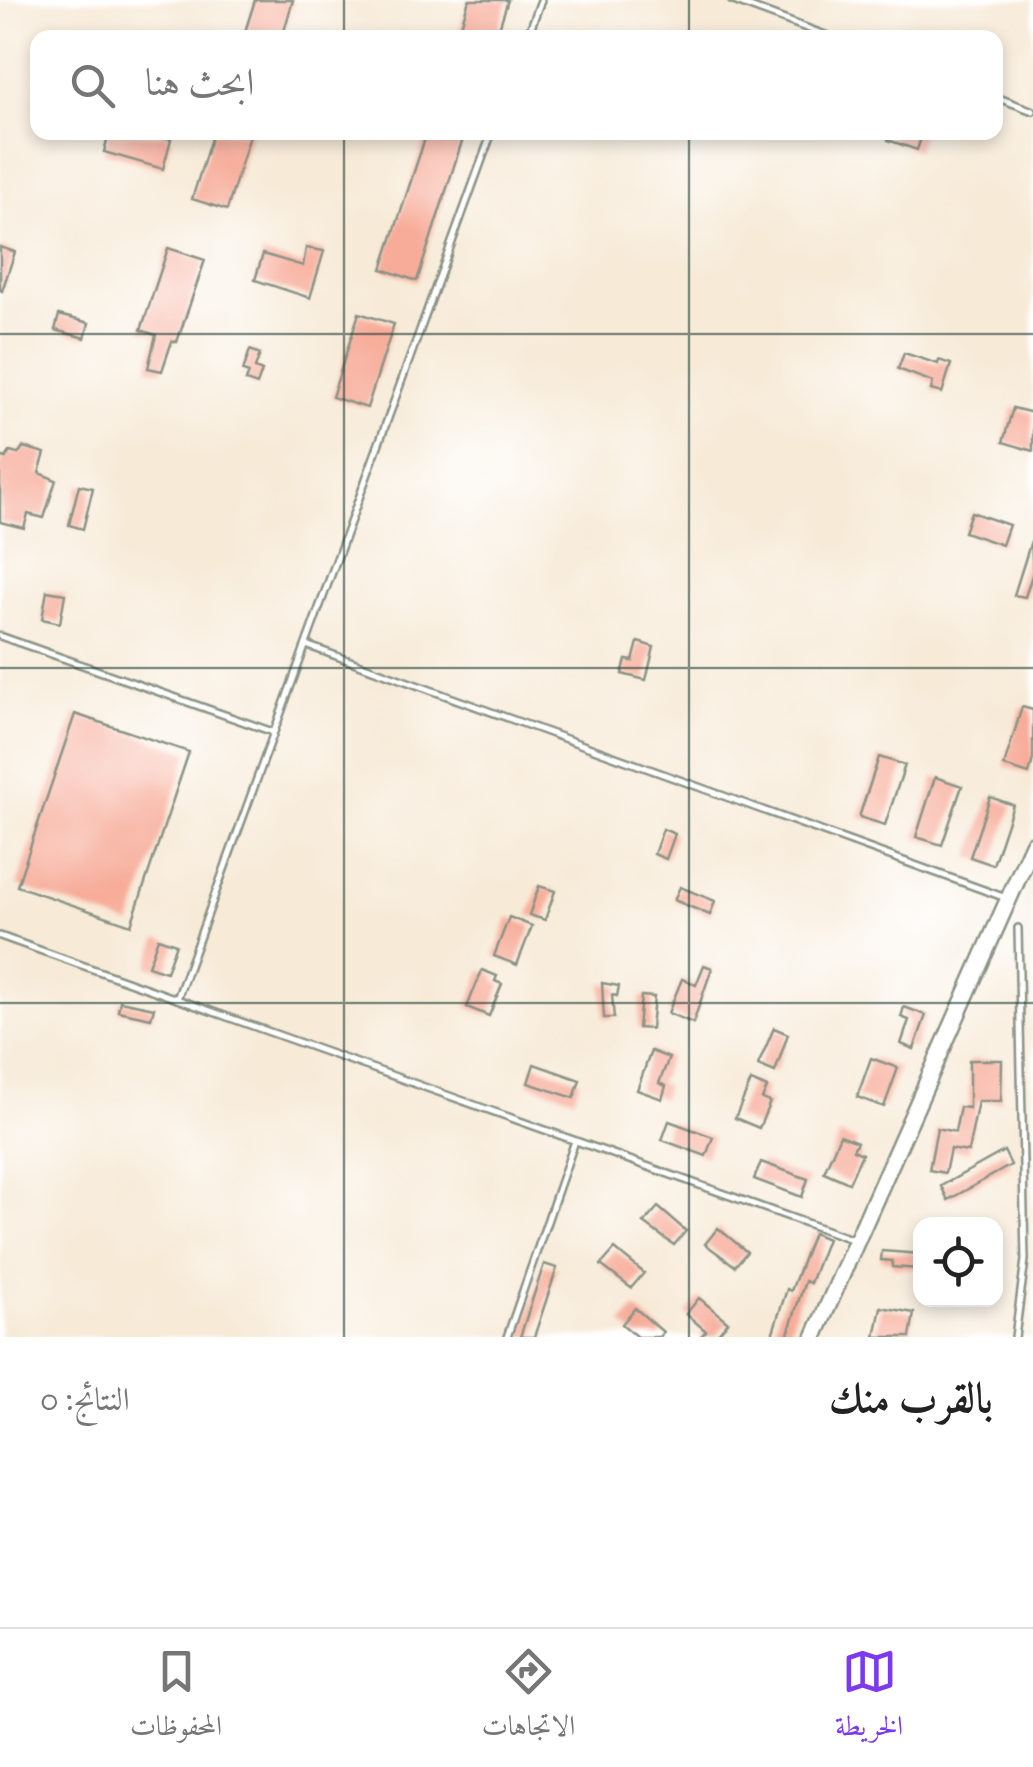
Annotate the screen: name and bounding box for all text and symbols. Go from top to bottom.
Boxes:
search box [30,30,1003,140]
icon: search [65,58,120,113]
text: ابحث هنا [145,59,255,105]
map controls [913,1217,1003,1307]
button: locate [913,1217,1003,1307]
text: بالقرب منك [829,1372,993,1424]
text: النتائج: 0 [40,1380,130,1419]
tab: المحفوظات [130,1644,222,1753]
tab: الاتجاهات [482,1644,575,1753]
tab: الخريطة [835,1644,903,1753]

